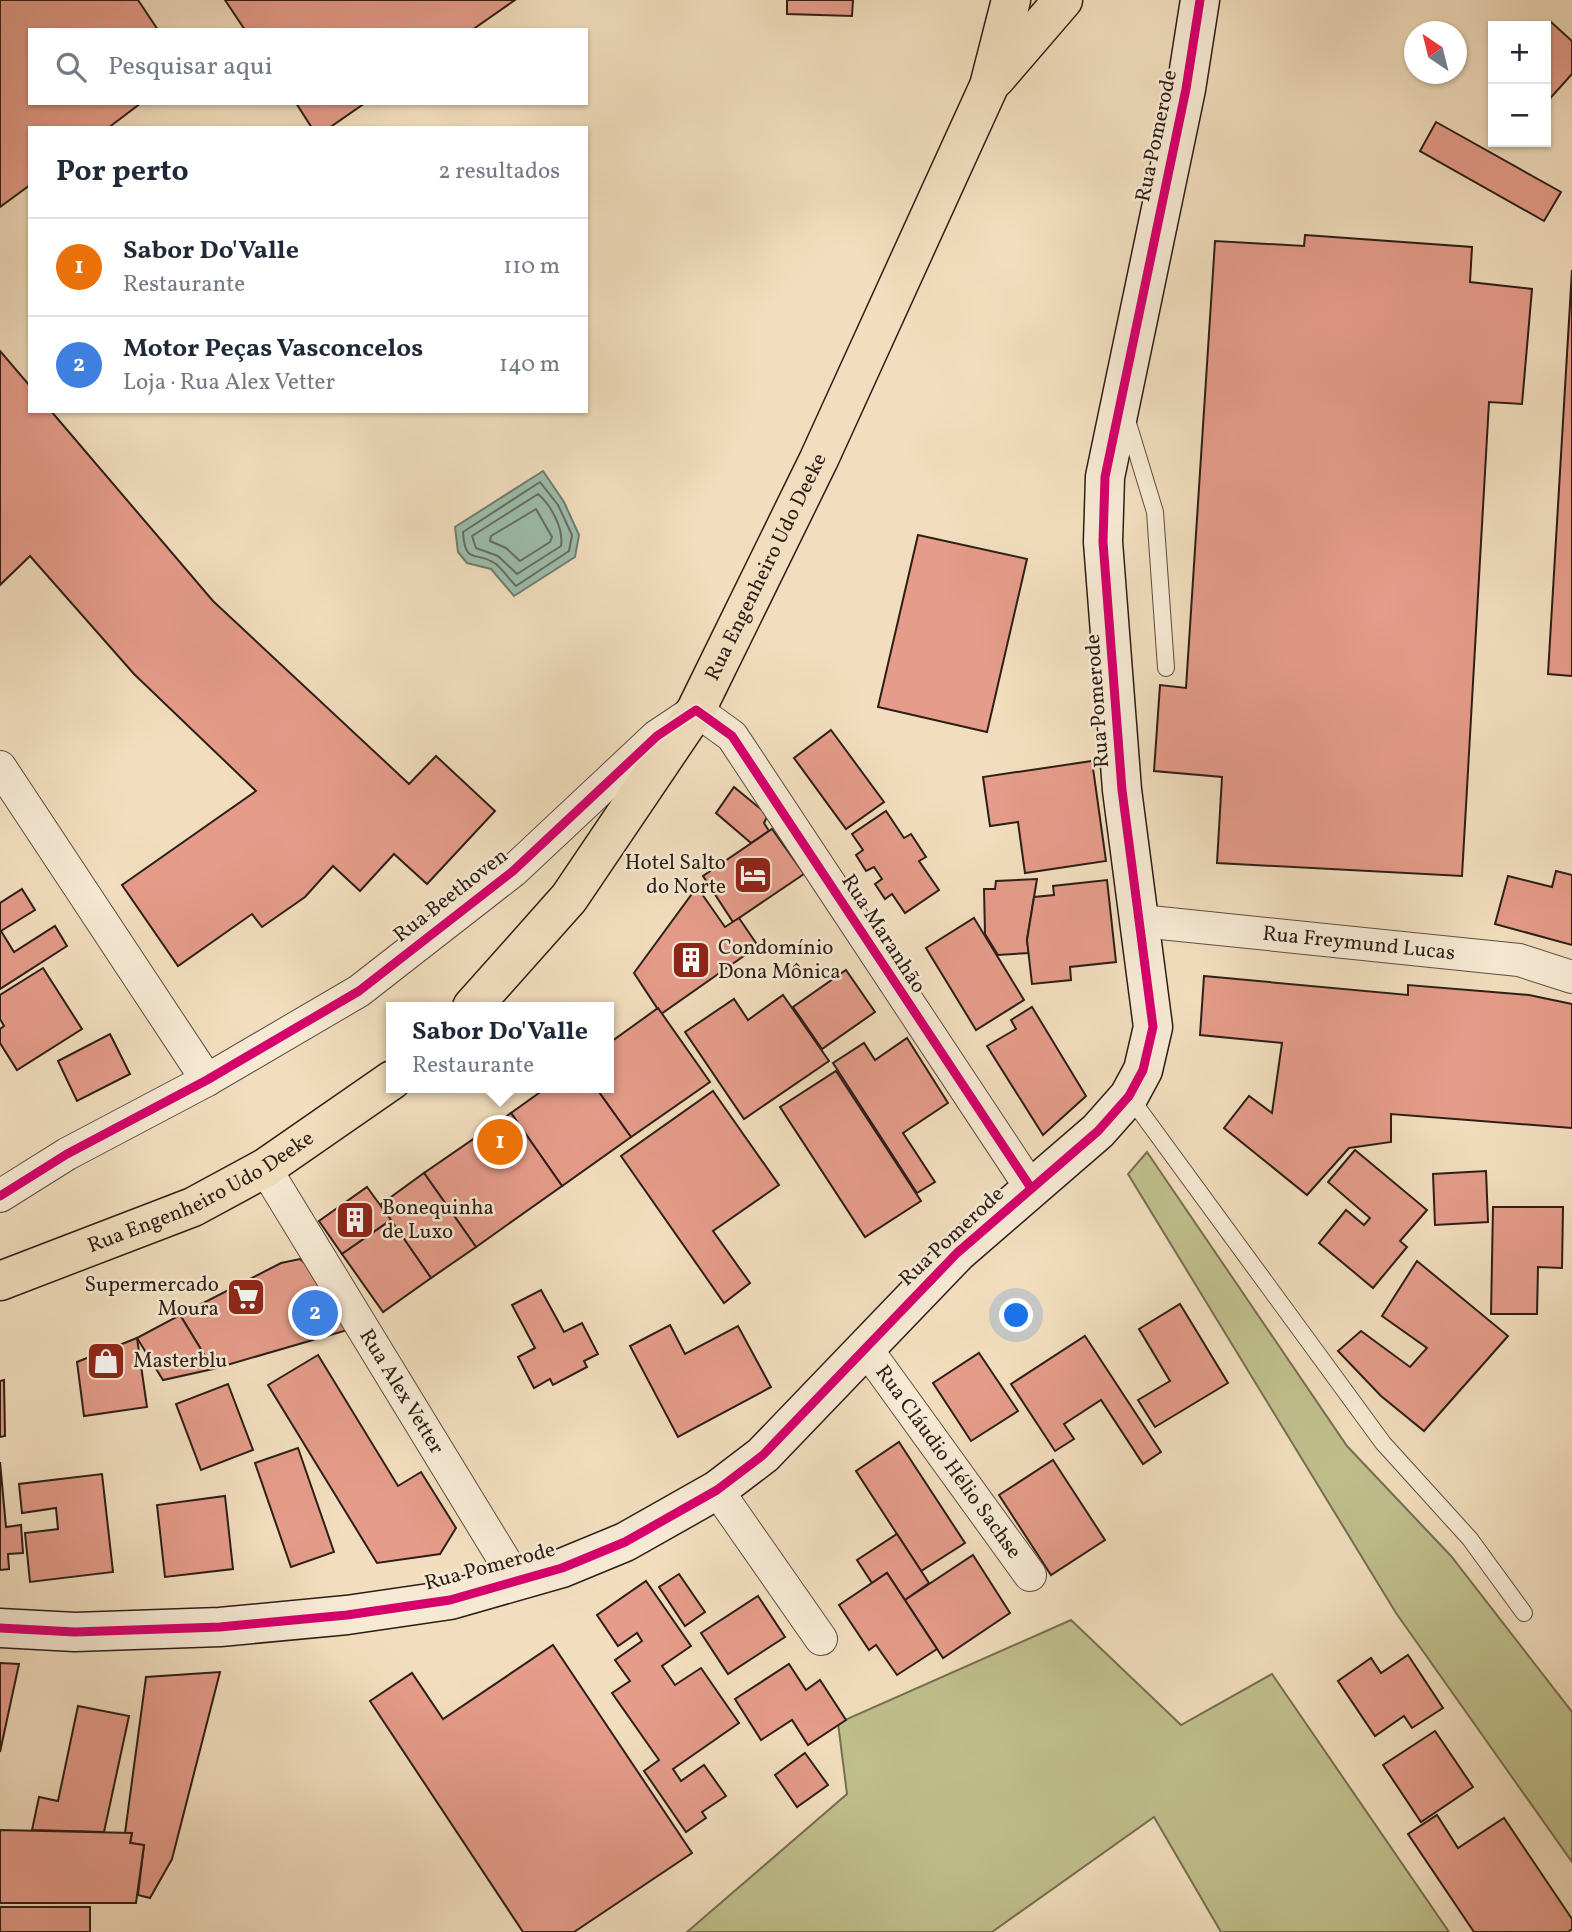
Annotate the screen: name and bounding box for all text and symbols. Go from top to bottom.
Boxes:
north arrow [1404,21,1467,84]
map controls [1488,21,1551,147]
button: + [1488,21,1551,84]
search box [28,28,588,105]
icon: search [52,48,90,86]
text: Pesquisar aqui [108,49,273,85]
street label: Rua Pomerode [1129,67,1185,205]
button: − [1488,84,1551,147]
text: Por perto [56,151,189,193]
text: 2 resultados [438,156,560,188]
text: Sabor Do'Valle [123,233,299,269]
text: 1 [74,251,84,283]
text: 110 m [503,251,560,283]
text: Restaurante [123,269,245,301]
text: Motor Peças Vasconcelos [123,331,423,367]
text: 2 [73,349,85,381]
text: 140 m [499,349,560,381]
text: Loja · Rua Alex Vetter [123,367,335,399]
street label: Rua Engenheiro Udo Deeke [698,448,834,686]
street label: Rua Pomerode [1079,633,1117,769]
street label: Rua Beethoven [388,842,514,950]
place label: Hotel Salto do Norte [625,849,726,902]
hotel icon: Hotel Salto do Norte [732,854,774,896]
street label: Rua Maranhão [834,869,932,999]
street label: Rua Freymund Lucas [1261,919,1457,968]
place label: Condomínio Dona Mônica [718,934,841,987]
building icon: Condomínio Dona Mônica [670,939,712,981]
popup [386,1002,614,1093]
text: Sabor Do'Valle [412,1014,588,1050]
text: Restaurante [412,1050,534,1082]
pin: 1 [477,1116,523,1168]
street label: Rua Engenheiro Udo Deeke [83,1124,320,1261]
street label: Rua Pomerode [893,1181,1011,1293]
place label: Bonequinha de Luxo [382,1194,494,1247]
building icon: Bonequinha de Luxo [334,1199,376,1241]
place label: Supermercado Moura [85,1271,219,1324]
supermarket icon: Supermercado Moura [225,1276,267,1318]
pin: 2 [292,1287,338,1339]
your location [999,1298,1033,1332]
street label: Rua Alex Vetter [352,1323,451,1460]
shop icon: Masterblu [85,1340,127,1382]
place label: Masterblu [133,1347,227,1376]
street label: Rua Cláudio Hélio Sachse [868,1359,1028,1565]
street label: Rua Pomerode [421,1536,559,1598]

